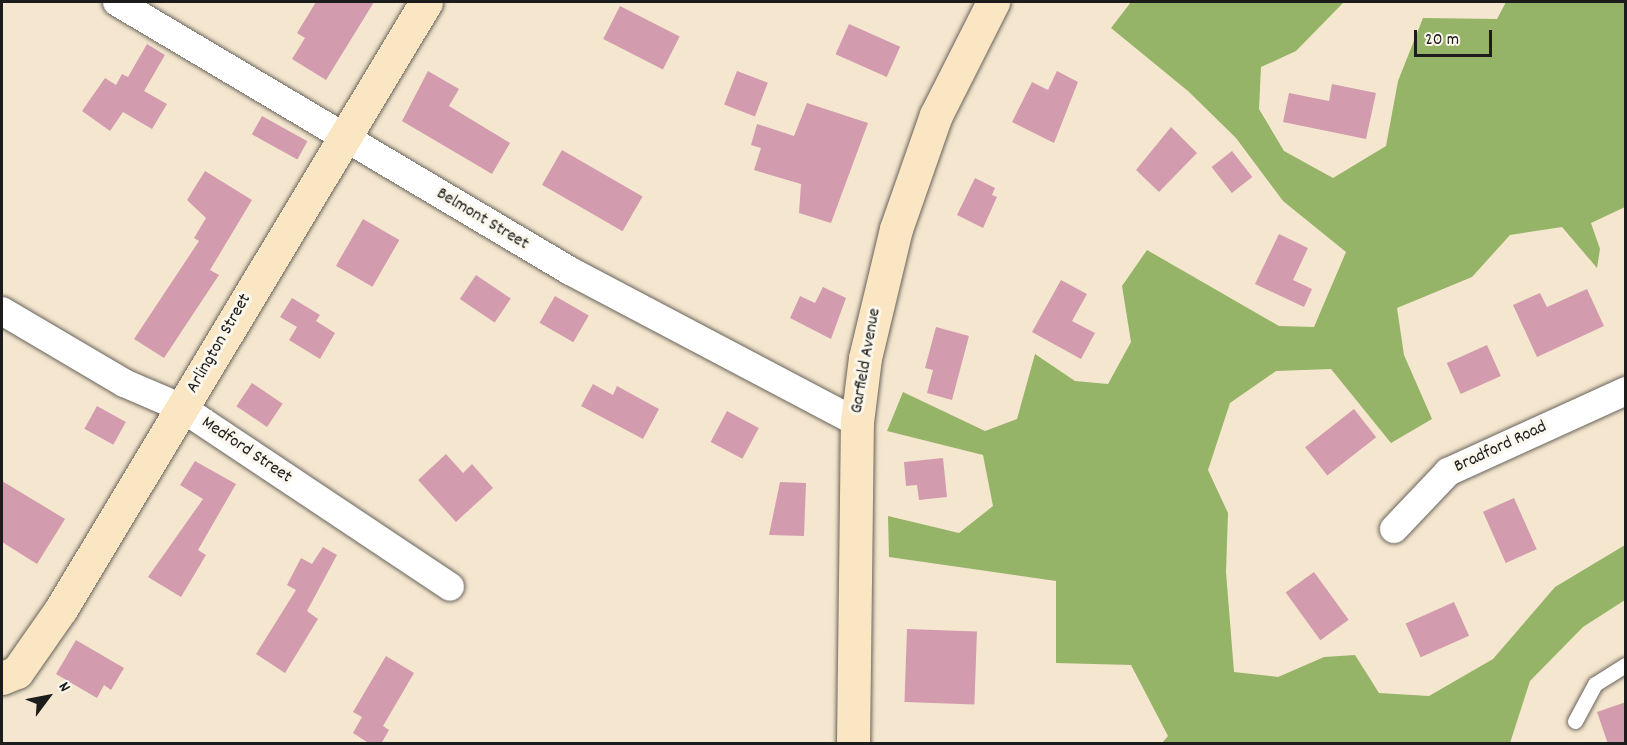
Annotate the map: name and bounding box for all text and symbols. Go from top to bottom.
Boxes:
scale bar [1417,18,1495,56]
text: 20 m [1425,28,1459,53]
street label: Belmont Street [432,184,532,256]
street label: Arlington Street [183,290,257,398]
street label: Garfield Avenue [847,307,887,415]
street label: Medford Street [197,413,295,489]
street label: Bradford Road [1451,417,1551,479]
north arrow [18,667,78,727]
text: N [52,678,76,697]

